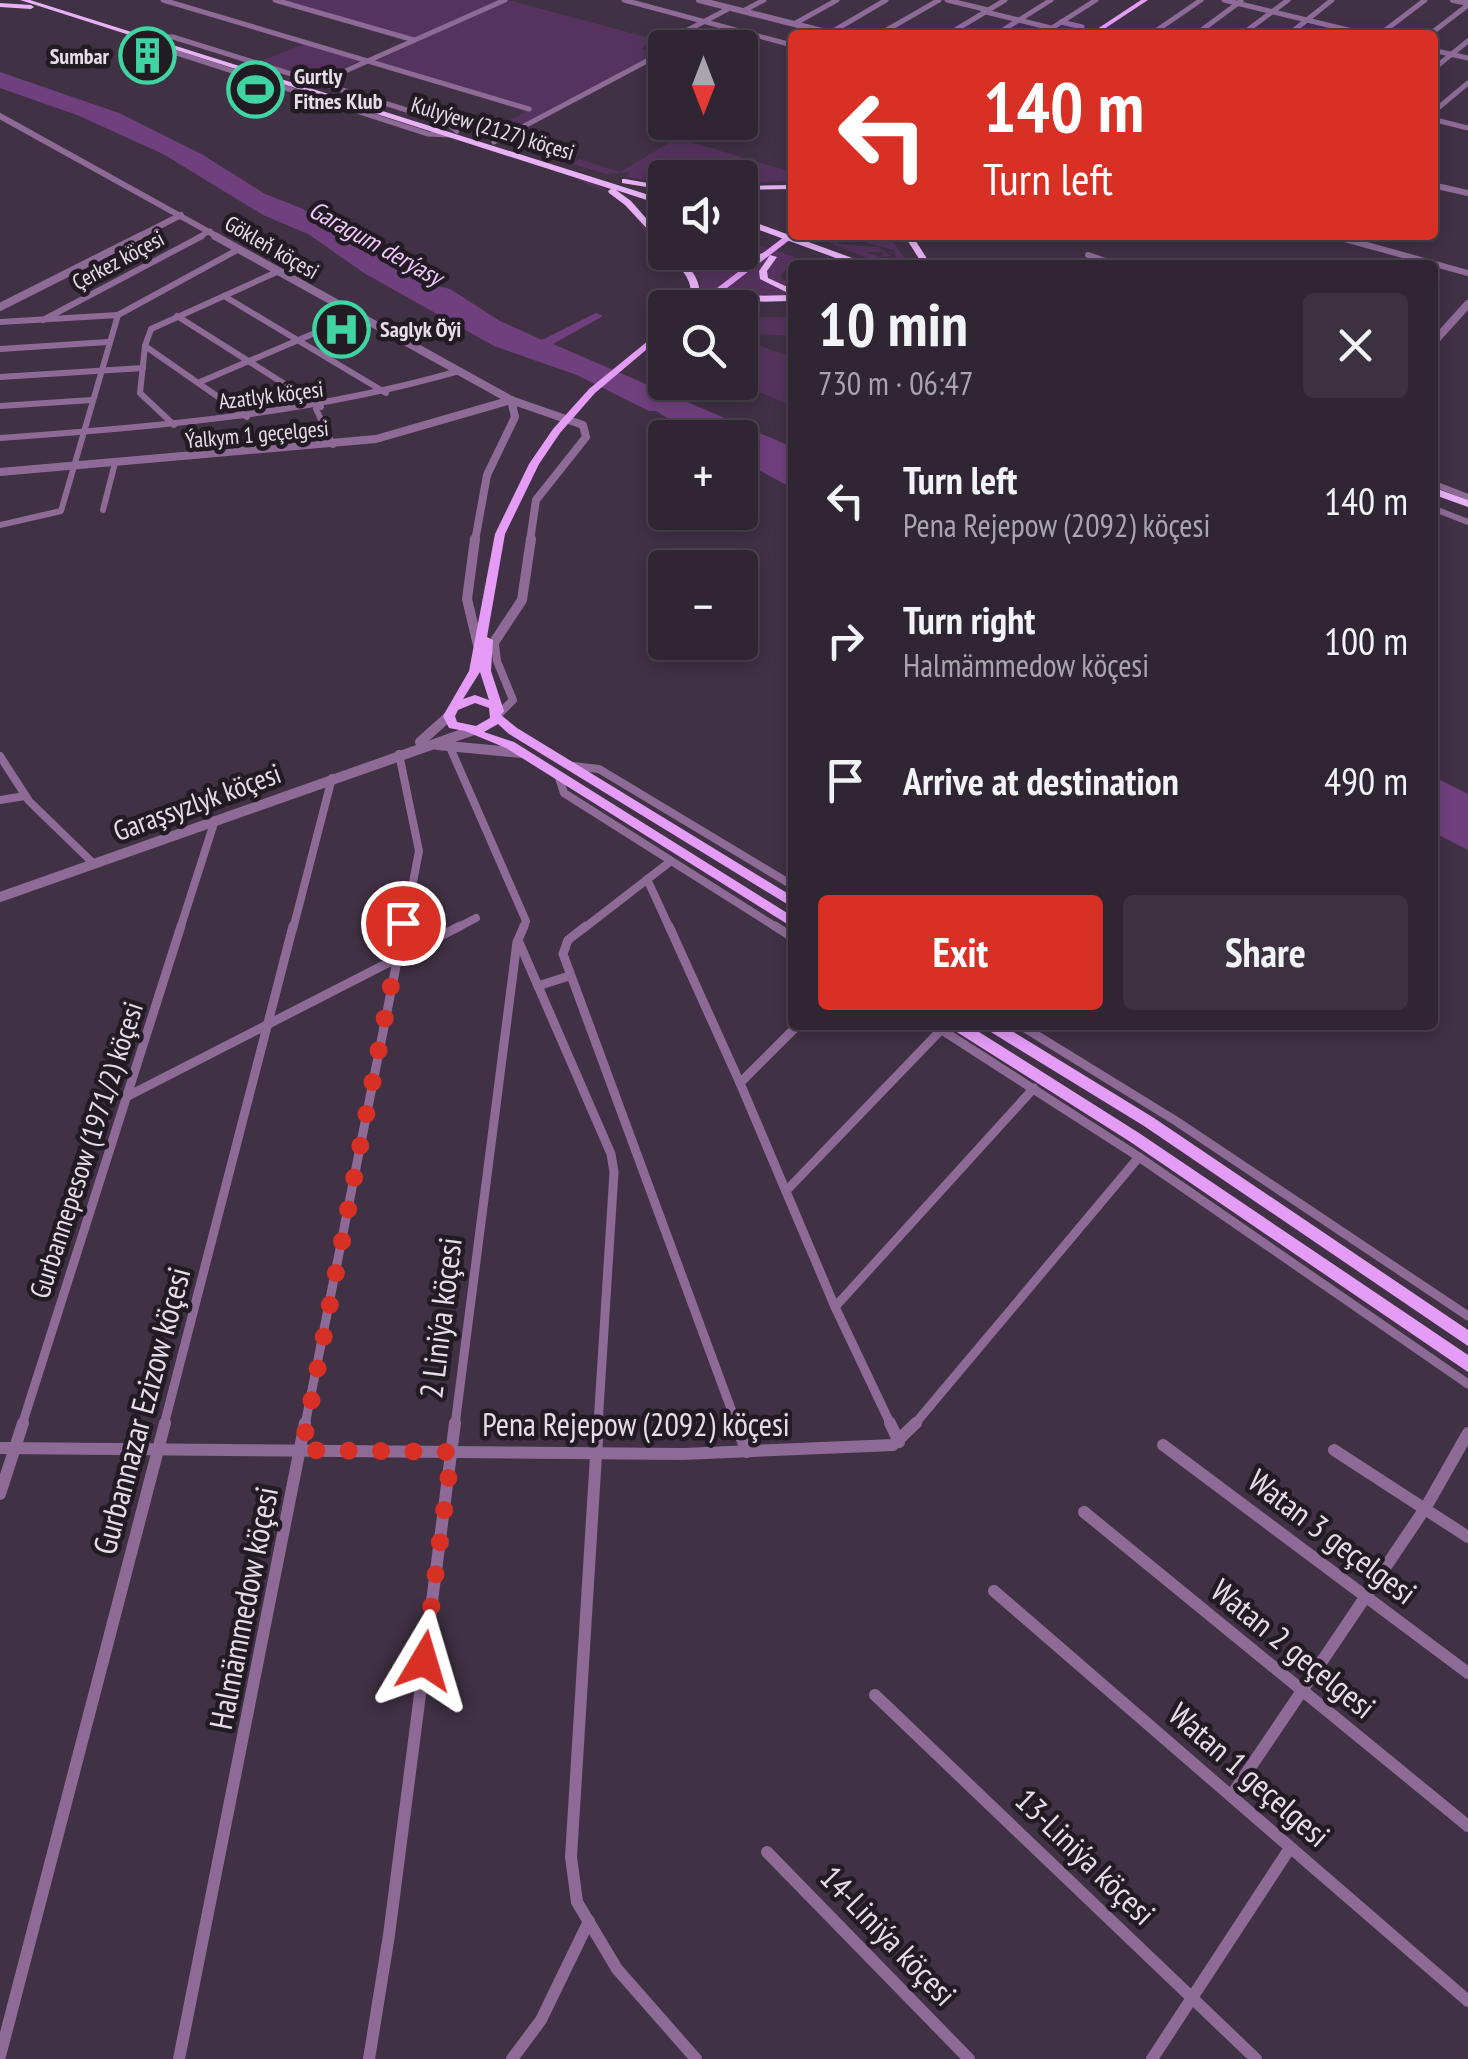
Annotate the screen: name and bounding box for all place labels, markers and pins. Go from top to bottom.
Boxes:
building icon: Sumbar [118,26,178,86]
place label: Sumbar [50,42,110,70]
sports icon: Gurtly Fitnes Klub [225,59,285,119]
place label: Gurtly Fitnes Klub [294,62,383,115]
hospital icon: Saglyk Öýi [311,299,371,359]
place label: Saglyk Öýi [380,315,461,343]
pin [361,881,446,966]

